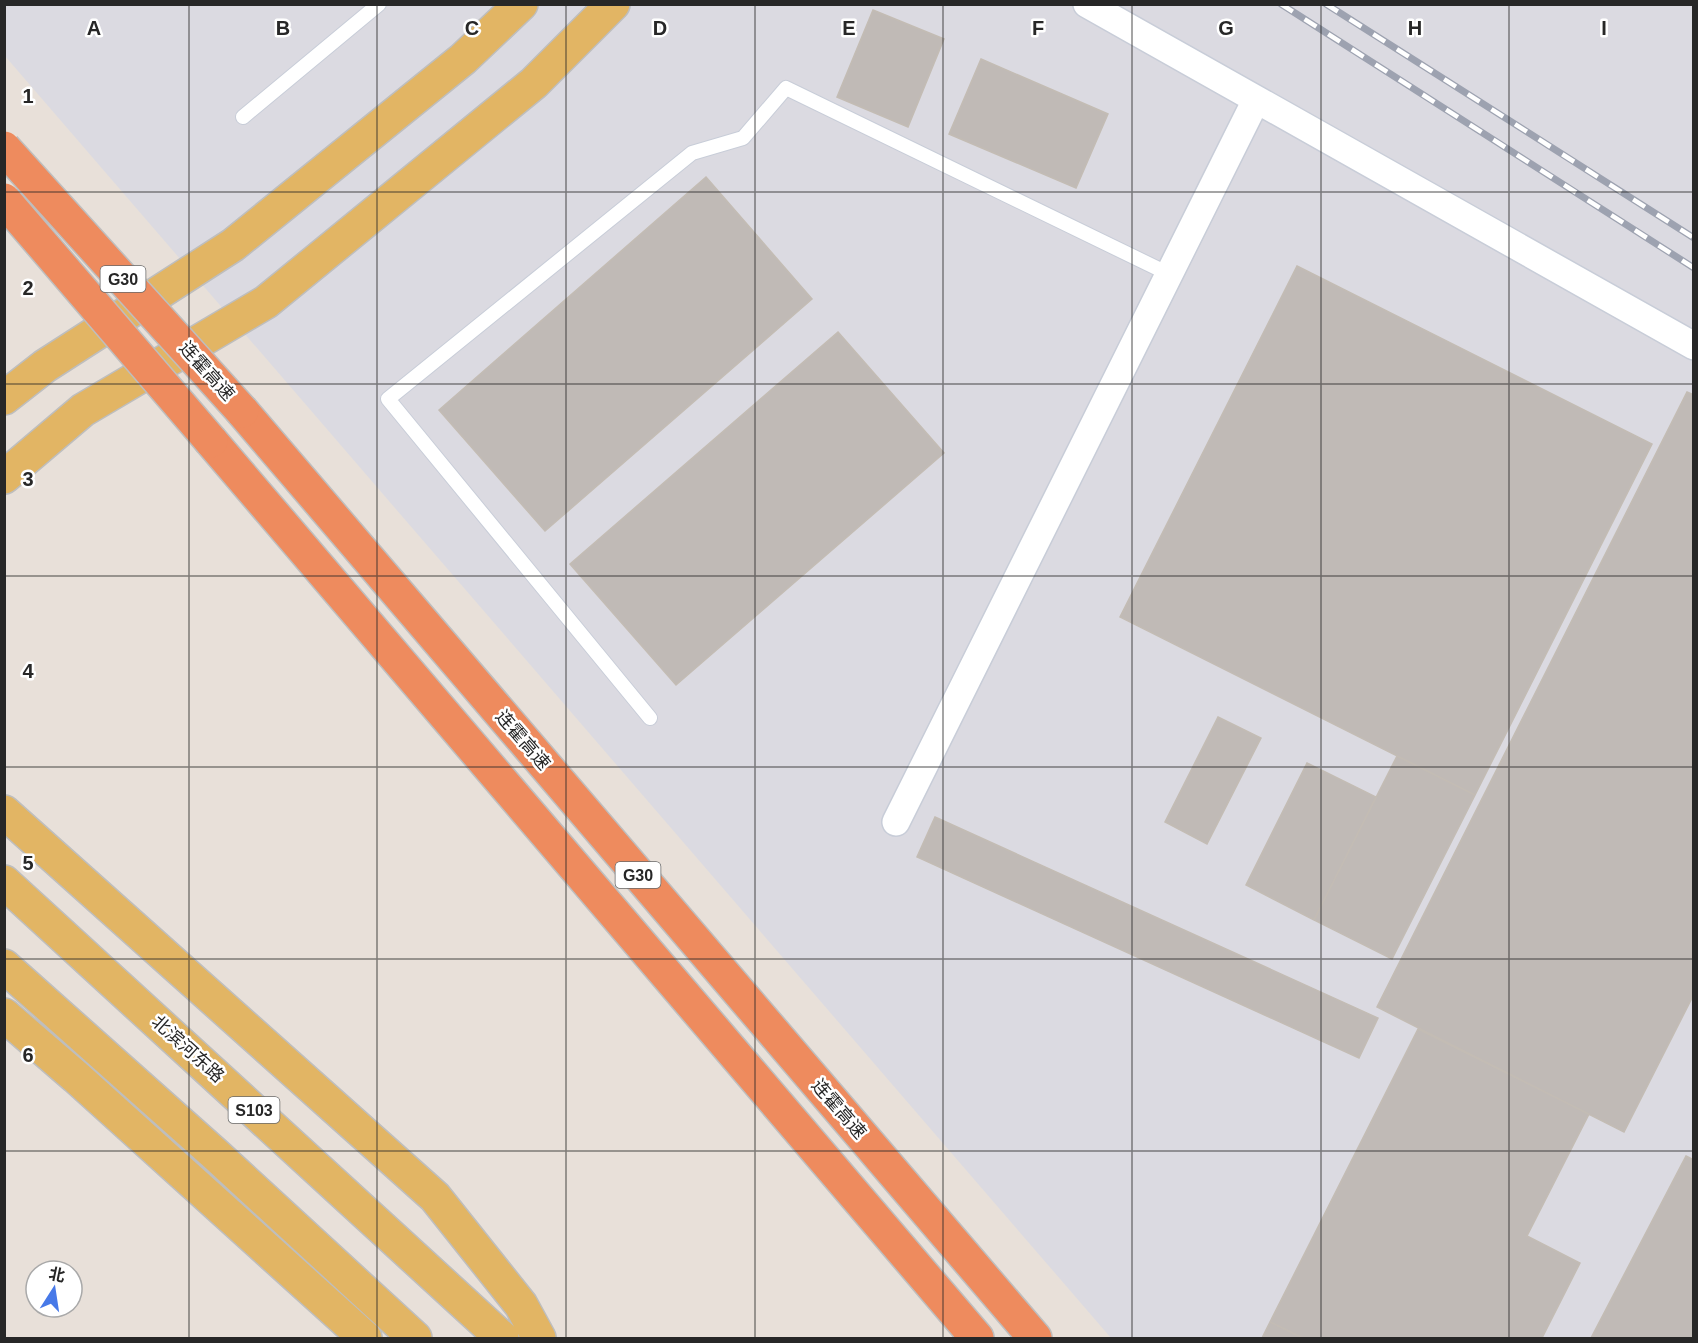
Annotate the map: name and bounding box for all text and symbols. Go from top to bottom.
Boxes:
text: A [87,17,101,39]
text: B [276,17,290,39]
text: C [465,17,479,39]
text: D [653,17,667,39]
text: E [842,17,856,39]
text: F [1032,17,1044,39]
text: G [1218,17,1234,39]
text: H [1408,17,1422,39]
text: I [1601,17,1607,39]
text: 1 [22,85,34,107]
road number: G30 [100,266,146,292]
text: 2 [22,277,34,299]
street label: 连霍高速 [175,338,239,404]
text: 3 [22,468,34,490]
text: 4 [22,660,34,682]
street label: 连霍高速 [492,706,554,774]
text: 5 [22,852,34,874]
road number: G30 [616,862,660,888]
street label: 北滨河东路 [148,1011,228,1087]
text: 6 [22,1044,34,1066]
street label: 连霍高速 [808,1075,870,1143]
road number: S103 [228,1097,280,1123]
north arrow [24,1259,84,1319]
text: 北 [47,1265,67,1285]

